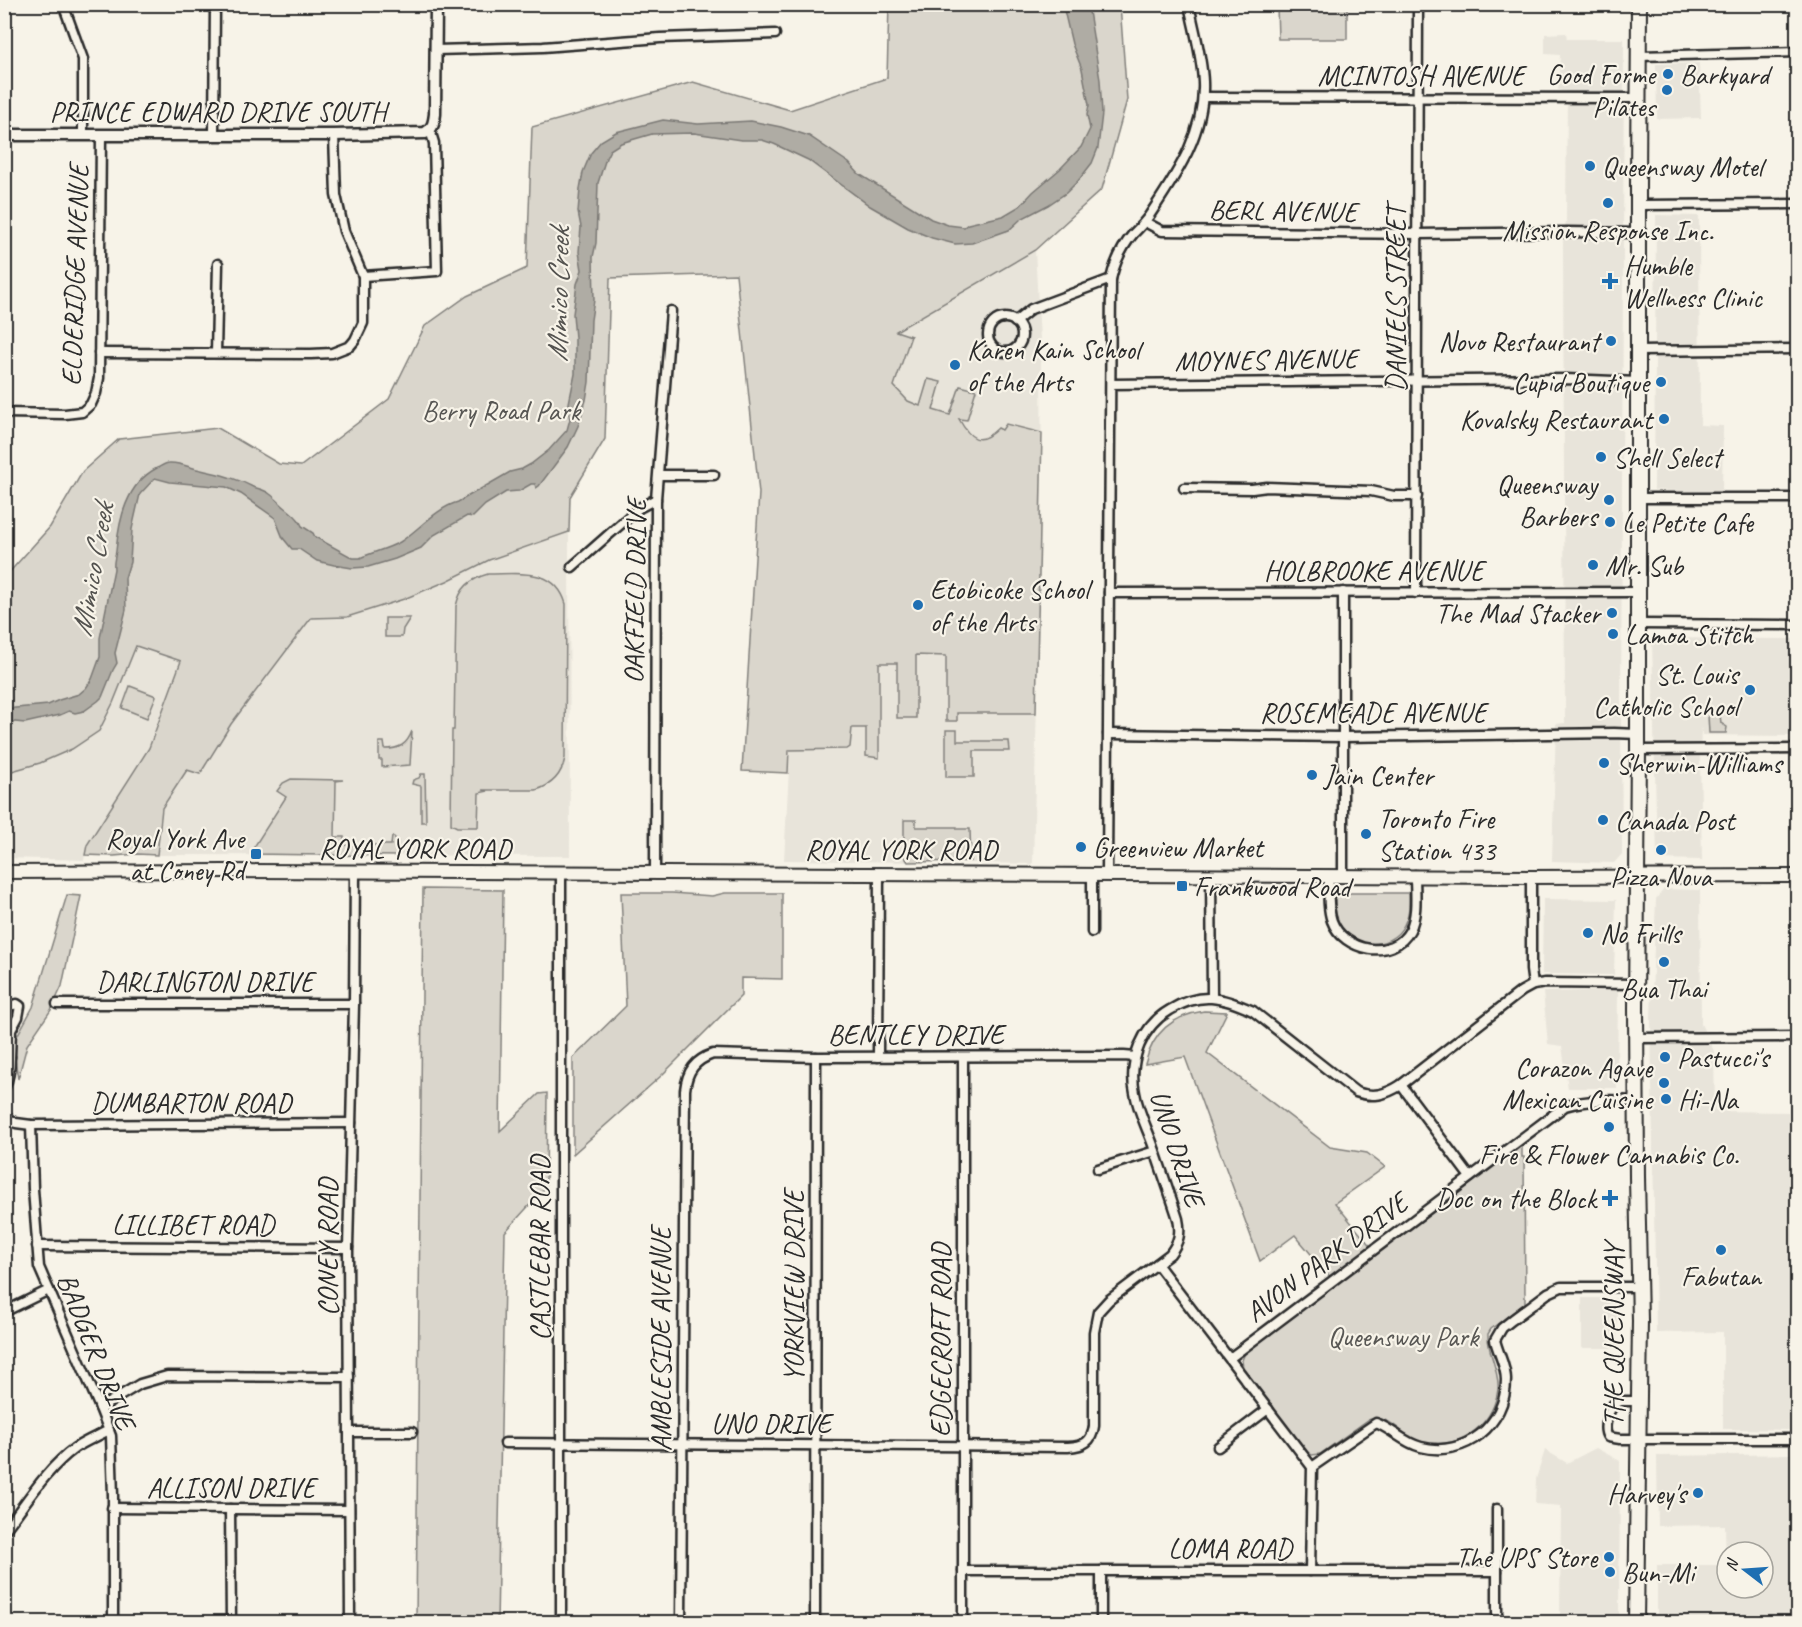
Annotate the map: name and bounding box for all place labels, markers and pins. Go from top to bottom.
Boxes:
place label: Good Forme Pilates [1547,57,1657,124]
place label: Barkyard [1680,57,1773,92]
marker: Barkyard [1661,67,1675,81]
marker: Good Forme Pilates [1660,83,1674,97]
place label: Queensway Motel [1602,149,1768,184]
marker: Queensway Motel [1583,159,1597,173]
marker: Mission Response Inc. [1601,196,1615,210]
place label: Mission Response Inc. [1503,213,1714,248]
place label: Humble Wellness Clinic [1624,248,1763,315]
marker: Humble Wellness Clinic [1601,272,1619,290]
place label: Novo Restaurant [1438,324,1603,359]
place label: Karen Kain School of the Arts [967,332,1145,399]
marker: Novo Restaurant [1604,334,1618,348]
marker: Karen Kain School of the Arts [948,358,962,372]
place label: Cupid Boutique [1513,365,1651,400]
marker: Cupid Boutique [1654,375,1668,389]
place label: Kovalsky Restaurant [1460,402,1655,437]
marker: Kovalsky Restaurant [1657,412,1671,426]
place label: Shell Select [1613,440,1725,475]
marker: Shell Select [1594,450,1608,464]
place label: Queensway Barbers [1497,467,1599,534]
marker: Queensway Barbers [1602,493,1616,507]
place label: Le Petite Cafe [1622,505,1755,540]
marker: Le Petite Cafe [1603,515,1617,529]
place label: Mr. Sub [1605,548,1685,583]
marker: Mr. Sub [1586,558,1600,572]
place label: Etobicoke School of the Arts [930,572,1094,639]
place label: The Mad Stacker [1435,596,1602,631]
marker: Etobicoke School of the Arts [911,598,925,612]
marker: The Mad Stacker [1605,606,1619,620]
place label: Lamoa Stitch [1625,617,1754,652]
marker: Lamoa Stitch [1606,627,1620,641]
place label: St. Louis Catholic School [1593,657,1743,724]
marker: St. Louis Catholic School [1743,683,1757,697]
place label: Sherwin-Williams [1616,746,1784,781]
marker: Sherwin-Williams [1597,756,1611,770]
place label: Jain Center [1322,758,1436,793]
marker: Jain Center [1305,768,1319,782]
place label: Toronto Fire Station 433 [1378,801,1498,868]
place label: Canada Post [1615,803,1737,838]
marker: Canada Post [1596,813,1610,827]
place label: Royal York Ave at Coney Rd [106,821,248,888]
marker: Toronto Fire Station 433 [1359,827,1373,841]
place label: Greenview Market [1093,830,1265,865]
marker: Greenview Market [1074,840,1088,854]
marker: Pizza Nova [1654,843,1668,857]
marker: Royal York Ave at Coney Rd [249,847,263,861]
place label: Pizza Nova [1610,859,1713,894]
place label: Frankwood Road [1194,869,1354,904]
marker: Frankwood Road [1175,879,1189,893]
place label: No Frills [1600,916,1683,951]
marker: No Frills [1581,926,1595,940]
marker: Bua Thai [1657,955,1671,969]
place label: Bua Thai [1621,971,1710,1006]
place label: Pastucci's [1677,1040,1771,1075]
place label: Corazon Agave Mexican Cuisine [1502,1050,1654,1117]
marker: Pastucci's [1658,1050,1672,1064]
marker: Corazon Agave Mexican Cuisine [1657,1076,1671,1090]
place label: Hi-Na [1678,1082,1739,1117]
marker: Hi-Na [1659,1092,1673,1106]
marker: Fire & Flower Cannabis Co. [1602,1120,1616,1134]
place label: Fire & Flower Cannabis Co. [1479,1137,1739,1172]
place label: Doc on the Block [1436,1181,1599,1216]
marker: Doc on the Block [1601,1189,1619,1207]
marker: Fabutan [1714,1243,1728,1257]
place label: Fabutan [1681,1259,1762,1294]
place label: Harvey's [1607,1476,1688,1511]
marker: Harvey's [1691,1486,1705,1500]
place label: The UPS Store [1456,1540,1599,1575]
marker: The UPS Store [1602,1550,1616,1564]
place label: Bun-Mi [1622,1555,1698,1590]
marker: Bun-Mi [1603,1565,1617,1579]

